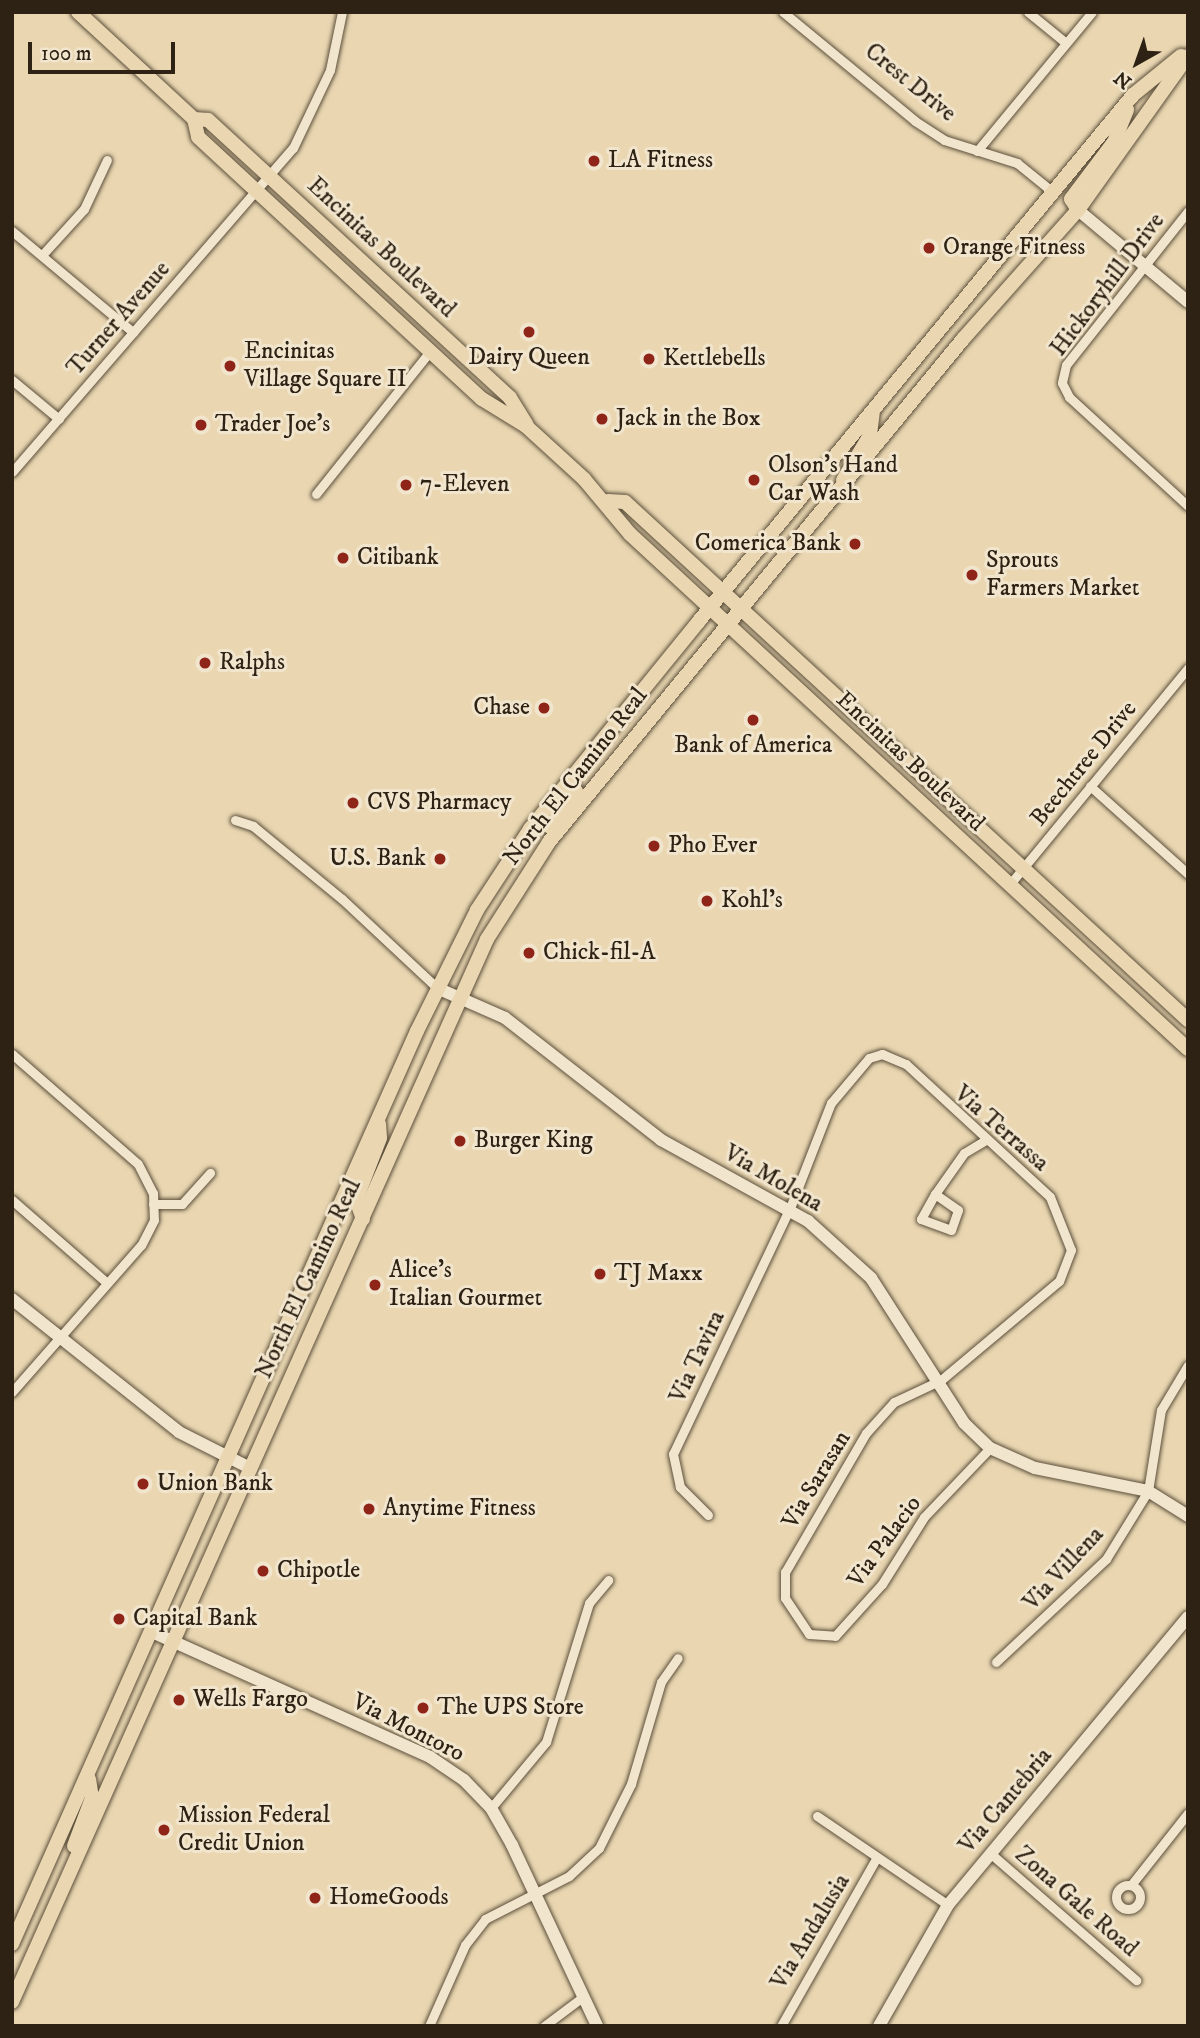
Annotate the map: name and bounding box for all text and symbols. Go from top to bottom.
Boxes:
scale bar [32,28,178,72]
north arrow [1102,28,1172,98]
street label: Crest Drive [859,38,961,128]
text: 100 m [41,41,92,67]
text: N [1110,66,1137,93]
place label: LA Fitness [608,147,713,175]
marker: LA Fitness [586,153,602,169]
street label: Encinitas Boulevard [301,172,461,324]
street label: Hickoryhill Drive [1045,208,1171,362]
place label: Orange Fitness [943,234,1085,262]
marker: Orange Fitness [921,240,937,256]
street label: Turner Avenue [61,256,177,382]
marker: Dairy Queen [521,324,537,340]
place label: Encinitas Village Square II [244,338,407,394]
place label: Dairy Queen [468,344,590,372]
place label: Kettlebells [663,345,766,373]
marker: Kettlebells [641,351,657,367]
marker: Encinitas Village Square II [222,358,238,374]
place label: Jack in the Box [616,405,760,433]
place label: Trader Joe's [215,411,330,439]
marker: Jack in the Box [594,411,610,427]
marker: Trader Joe's [193,417,209,433]
place label: Olson's Hand Car Wash [768,452,898,508]
place label: 7-Eleven [420,471,509,499]
marker: Olson's Hand Car Wash [746,472,762,488]
marker: 7-Eleven [398,477,414,493]
place label: Comerica Bank [695,530,841,558]
marker: Comerica Bank [847,536,863,552]
place label: Citibank [357,544,439,572]
place label: Sprouts Farmers Market [986,547,1139,603]
marker: Citibank [335,550,351,566]
marker: Sprouts Farmers Market [964,567,980,583]
place label: Ralphs [219,649,285,677]
marker: Ralphs [197,655,213,671]
street label: North El Camino Real [498,683,654,871]
street label: Encinitas Boulevard [830,686,990,838]
place label: Chase [473,694,530,722]
street label: Beechtree Drive [1025,696,1143,832]
marker: Chase [536,700,552,716]
marker: Bank of America [745,712,761,728]
place label: Bank of America [674,732,832,760]
place label: CVS Pharmacy [367,789,511,817]
marker: CVS Pharmacy [345,795,361,811]
place label: Pho Ever [668,832,757,860]
marker: Pho Ever [646,838,662,854]
place label: U.S. Bank [329,845,426,873]
marker: U.S. Bank [432,851,448,867]
place label: Kohl's [721,887,783,915]
marker: Kohl's [699,893,715,909]
place label: Chick-fil-A [543,939,655,967]
marker: Chick-fil-A [521,945,537,961]
street label: Via Terrassa [948,1080,1054,1178]
place label: Burger King [474,1127,593,1155]
marker: Burger King [452,1133,468,1149]
street label: Via Molena [718,1139,828,1219]
street label: North El Camino Real [250,1174,368,1384]
place label: Alice's Italian Gourmet [389,1257,542,1313]
place label: TJ Maxx [614,1260,703,1288]
marker: TJ Maxx [592,1266,608,1282]
marker: Alice's Italian Gourmet [367,1277,383,1293]
street label: Via Tavira [664,1306,732,1408]
street label: Via Sarasan [777,1426,857,1534]
place label: Union Bank [157,1470,273,1498]
marker: Union Bank [135,1476,151,1492]
street label: Via Palacio [842,1491,928,1593]
place label: Anytime Fitness [383,1495,536,1523]
marker: Anytime Fitness [361,1501,377,1517]
street label: Via Villena [1018,1521,1110,1617]
place label: Chipotle [277,1557,360,1585]
marker: Chipotle [255,1563,271,1579]
place label: Capital Bank [133,1605,257,1633]
marker: Capital Bank [111,1611,127,1627]
place label: Wells Fargo [193,1686,308,1714]
street label: Via Montoro [347,1687,469,1769]
marker: Wells Fargo [171,1692,187,1708]
place label: The UPS Store [437,1694,584,1722]
marker: The UPS Store [415,1700,431,1716]
street label: Via Cantebria [953,1742,1059,1860]
place label: Mission Federal Credit Union [178,1802,330,1858]
marker: Mission Federal Credit Union [156,1822,172,1838]
street label: Zona Gale Road [1008,1841,1144,1963]
street label: Via Andalusia [765,1869,857,1995]
place label: HomeGoods [329,1884,448,1912]
marker: HomeGoods [307,1890,323,1906]

